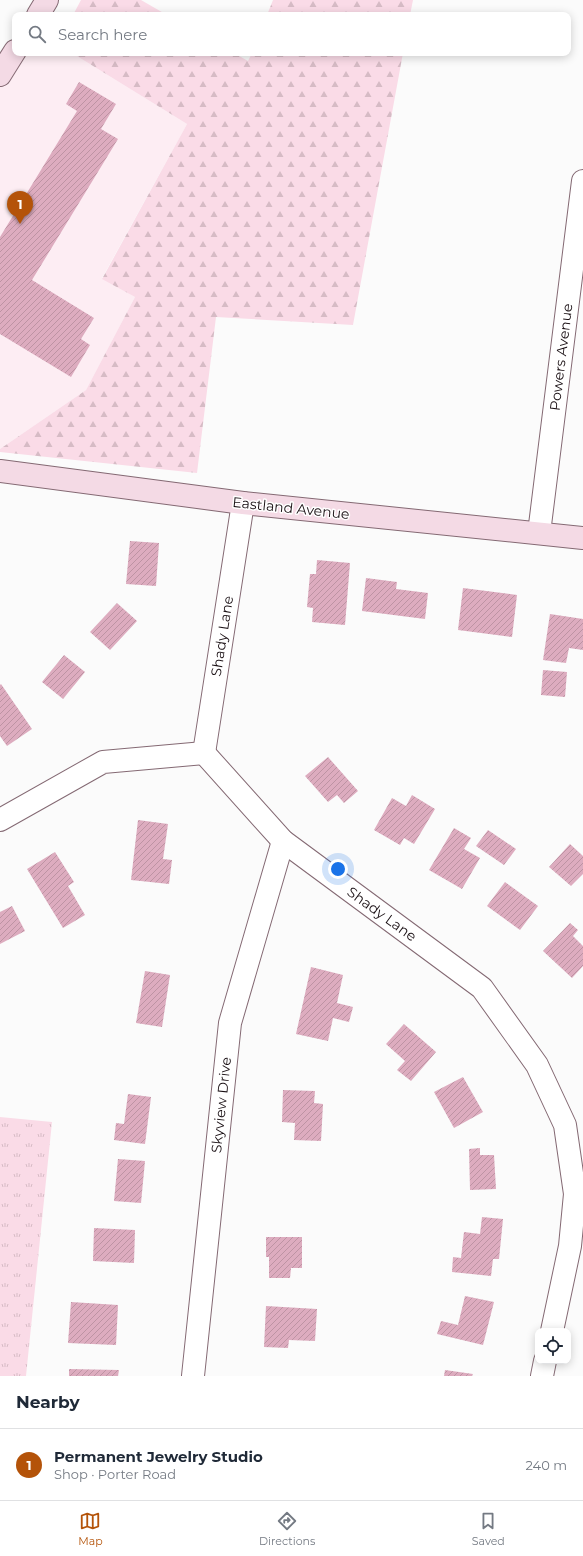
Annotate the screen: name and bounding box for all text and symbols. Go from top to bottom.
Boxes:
search box [12,12,571,56]
icon: search [26,23,48,45]
text: Search here [58,25,147,44]
pin: 1 [7,191,33,224]
street label: Powers Avenue [545,302,577,412]
street label: Eastland Avenue [232,493,350,523]
street label: Shady Lane [207,594,237,678]
your location [328,859,348,879]
street label: Shady Lane [344,883,420,945]
street label: Skyview Drive [207,1056,235,1154]
map controls [535,1328,571,1364]
button: locate [535,1328,571,1364]
text: Nearby [16,1392,80,1412]
text: Permanent Jewelry Studio [54,1447,263,1466]
text: 1 [26,1457,32,1473]
text: 240 m [526,1457,567,1473]
text: Shop · Porter Road [54,1466,176,1482]
tab: Map [78,1510,103,1548]
tab: Directions [259,1510,315,1548]
tab: Saved [472,1510,505,1548]

